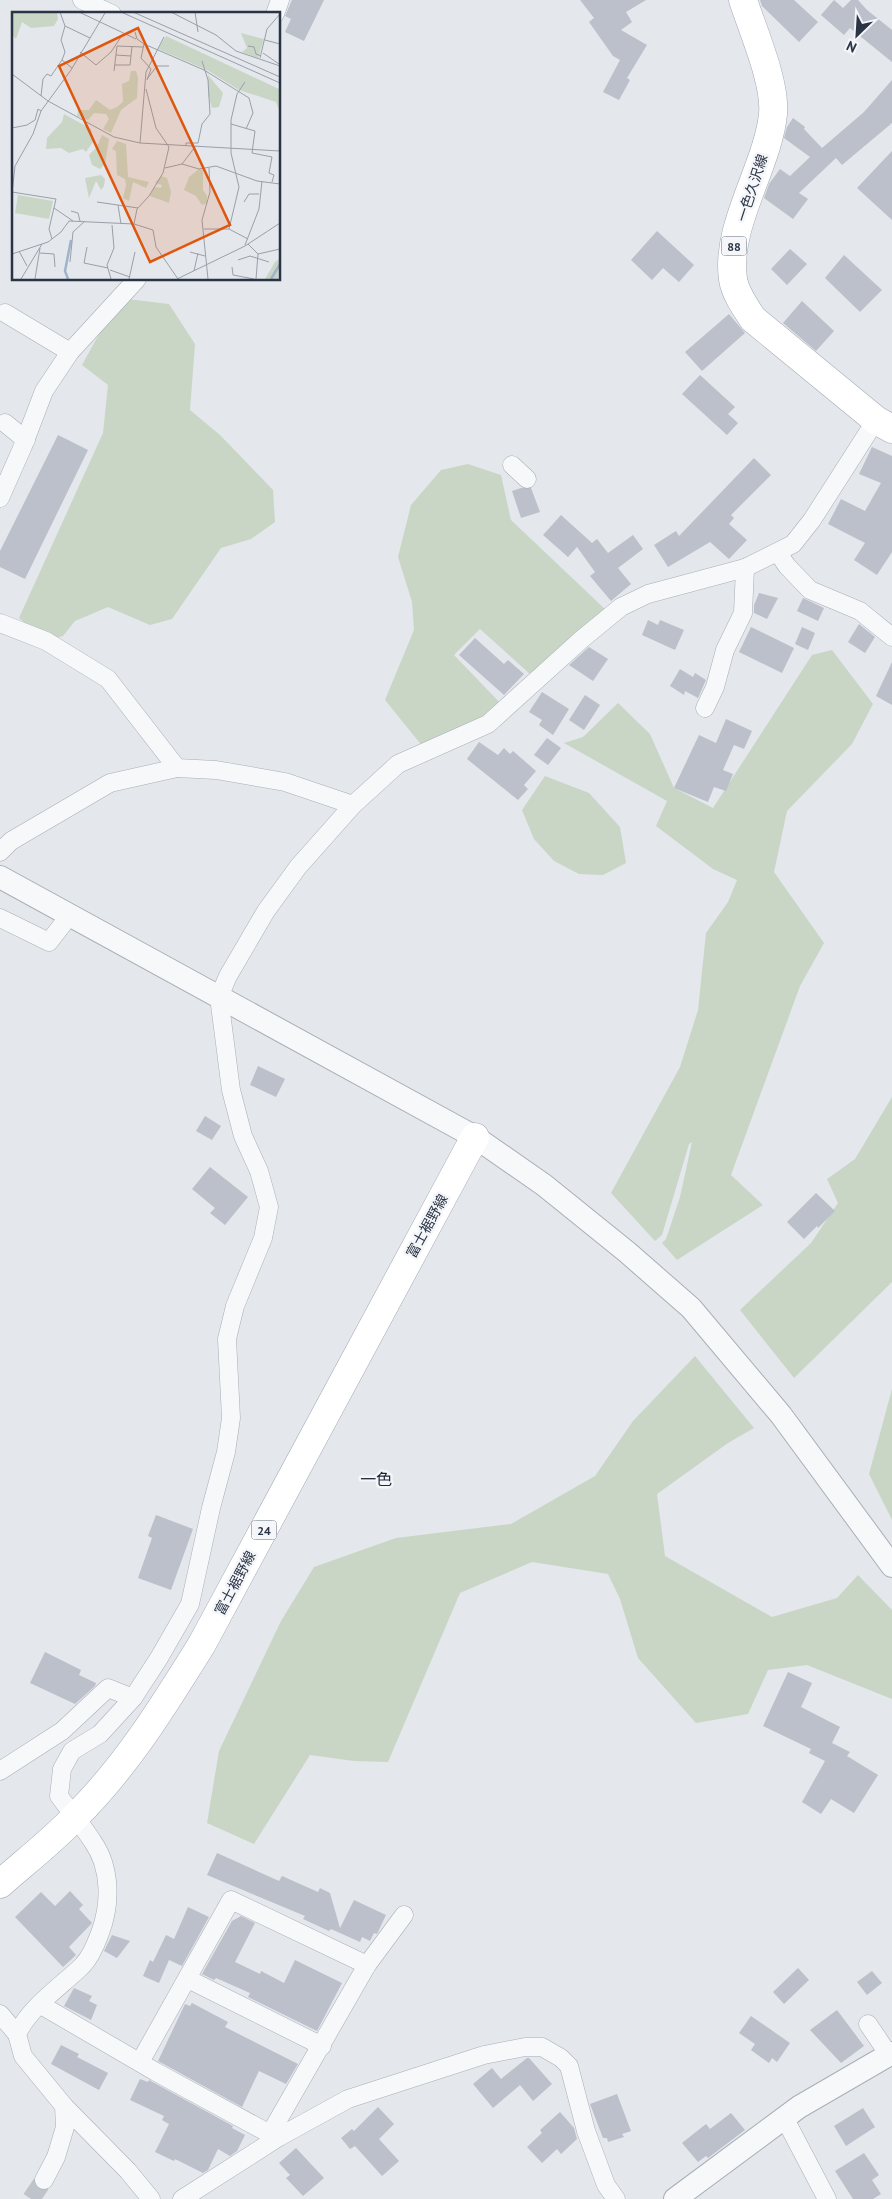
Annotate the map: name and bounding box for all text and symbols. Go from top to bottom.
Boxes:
north arrow [832,10,882,60]
inset map [12,12,280,280]
text: N [844,37,859,57]
street label: 一色久沢線 [733,152,771,224]
road number: 88 [722,237,746,256]
street label: 富士裾野線 [402,1191,452,1261]
district label: 一色 [360,1469,392,1489]
road number: 24 [252,1520,276,1540]
street label: 富士裾野線 [211,1548,259,1618]

